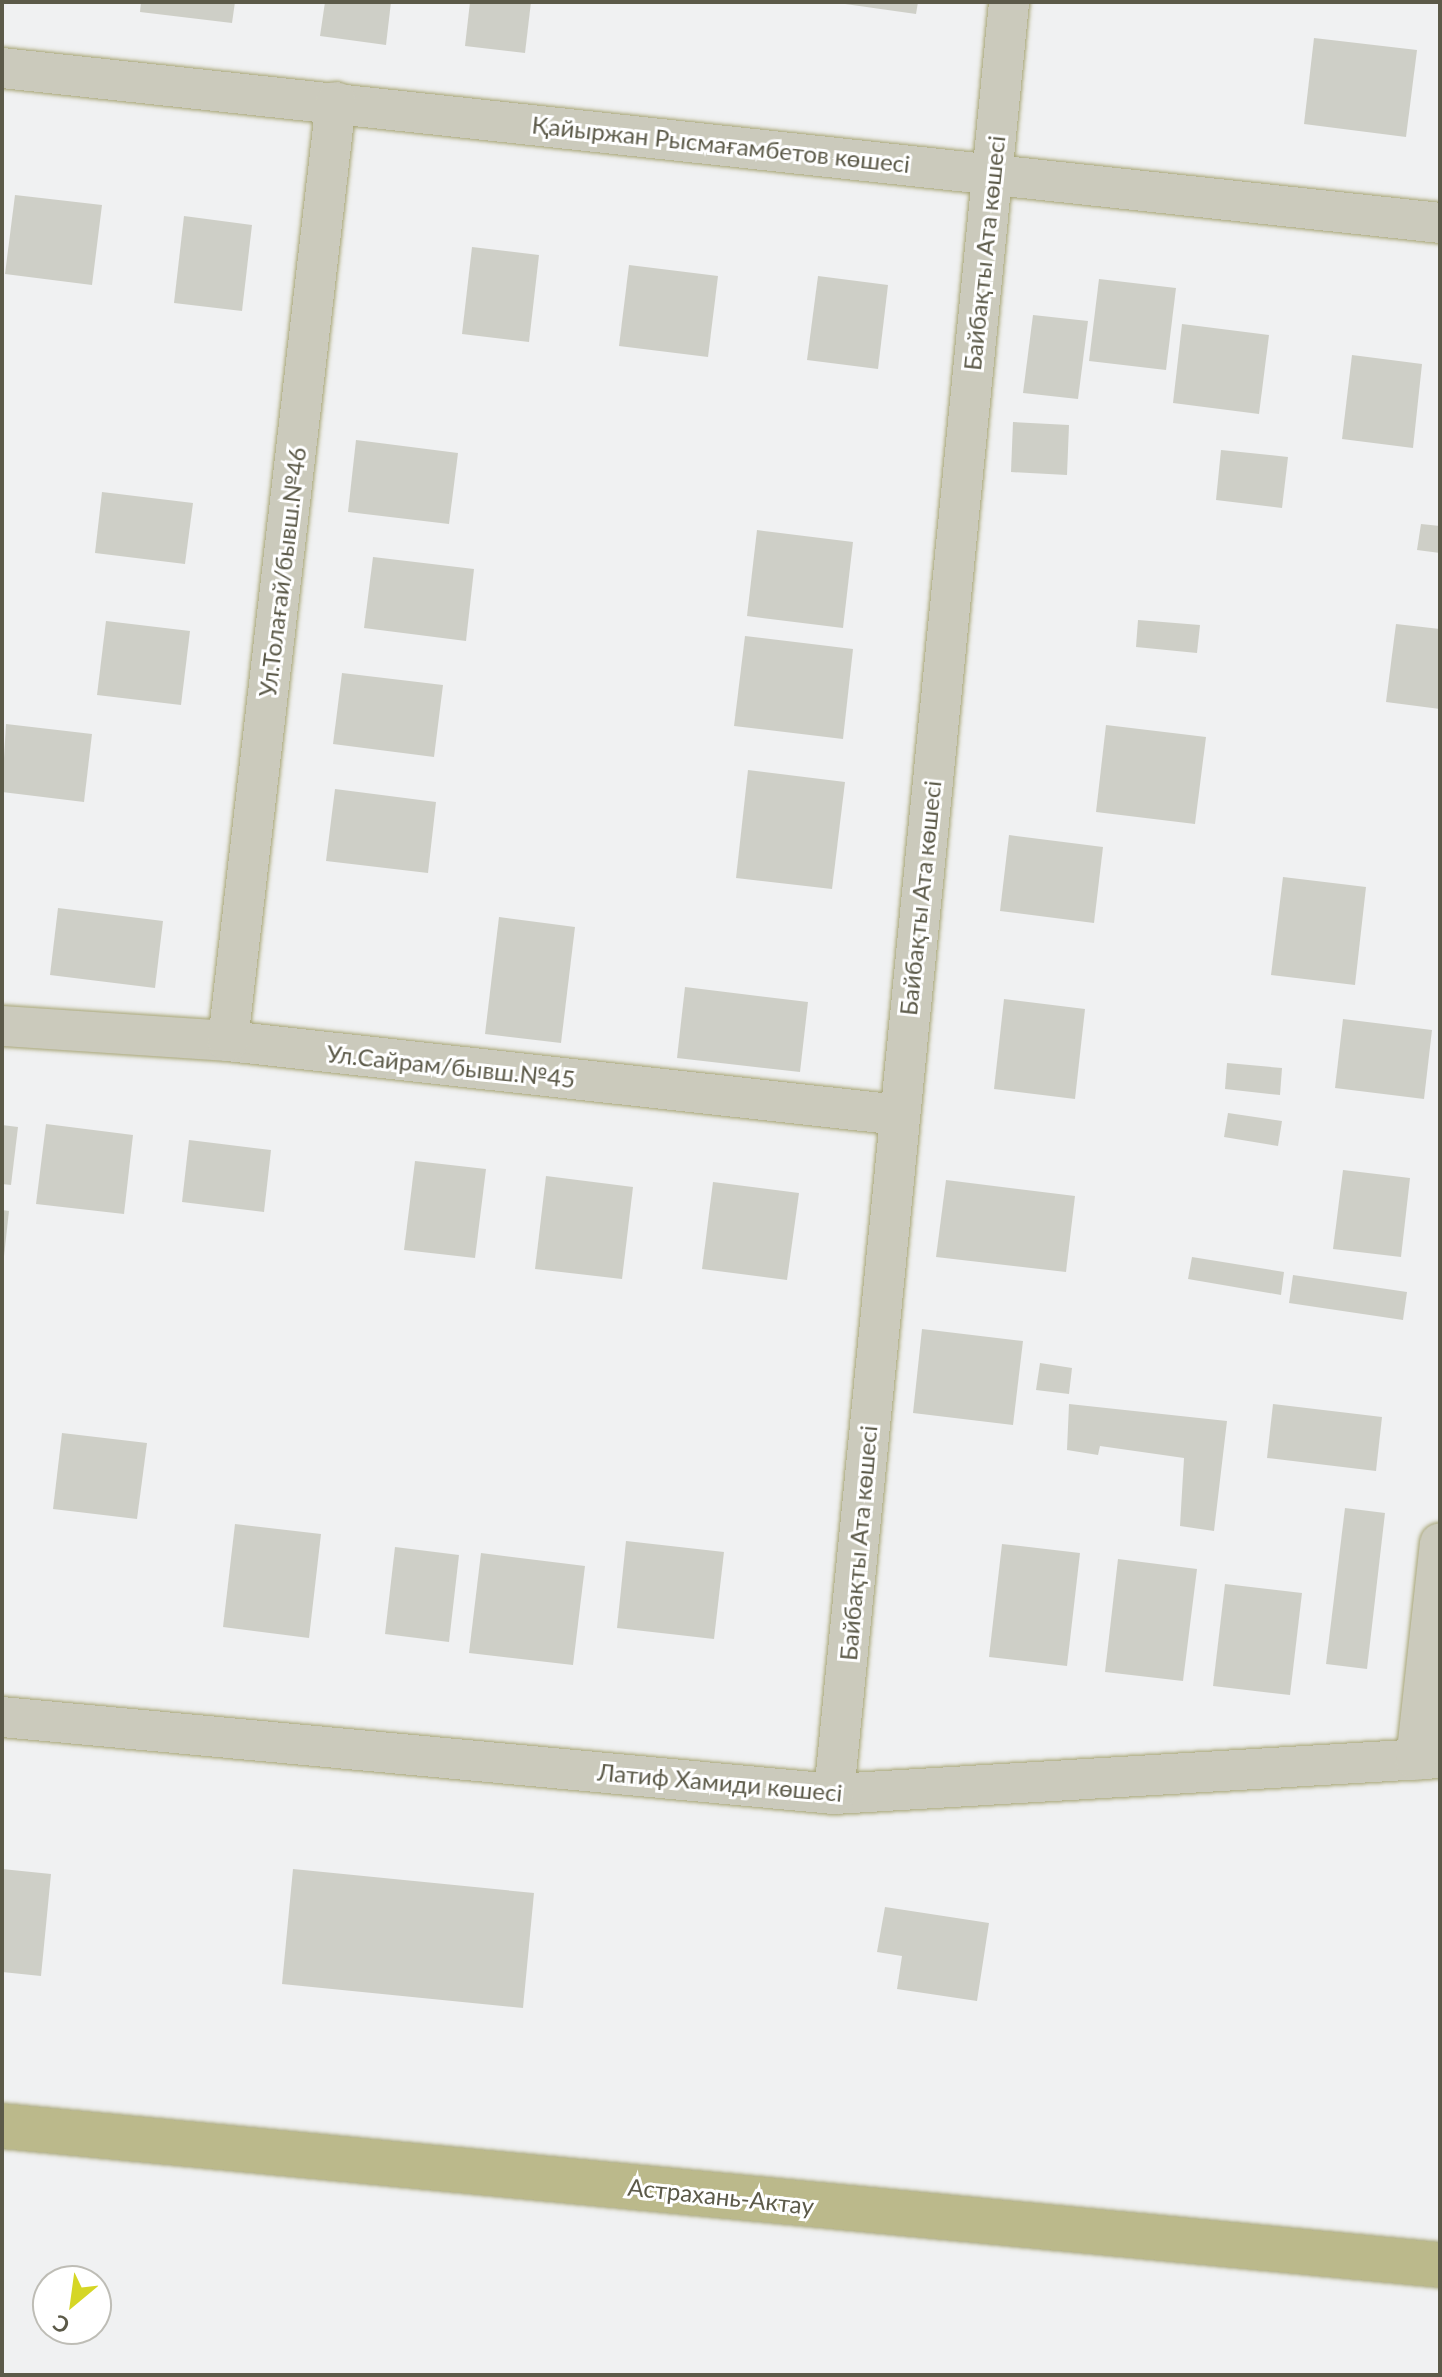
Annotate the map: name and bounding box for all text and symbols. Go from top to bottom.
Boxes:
street label: Қайыржан Рысмағамбетов көшесі [531,110,911,178]
street label: Байбақты Ата көшесі [957,134,1011,372]
street label: Ул.Толағай/бывш.№46 [252,445,312,699]
street label: Байбақты Ата көшесі [893,779,947,1017]
street label: Ул.Сайрам/бывш.№45 [325,1039,577,1093]
street label: Байбақты Ата көшесі [833,1424,883,1662]
street label: Латиф Хамиди көшесі [596,1757,844,1807]
street label: Астрахань-Актау [627,2172,815,2220]
north arrow [32,2265,112,2345]
text: С [48,2309,74,2340]

